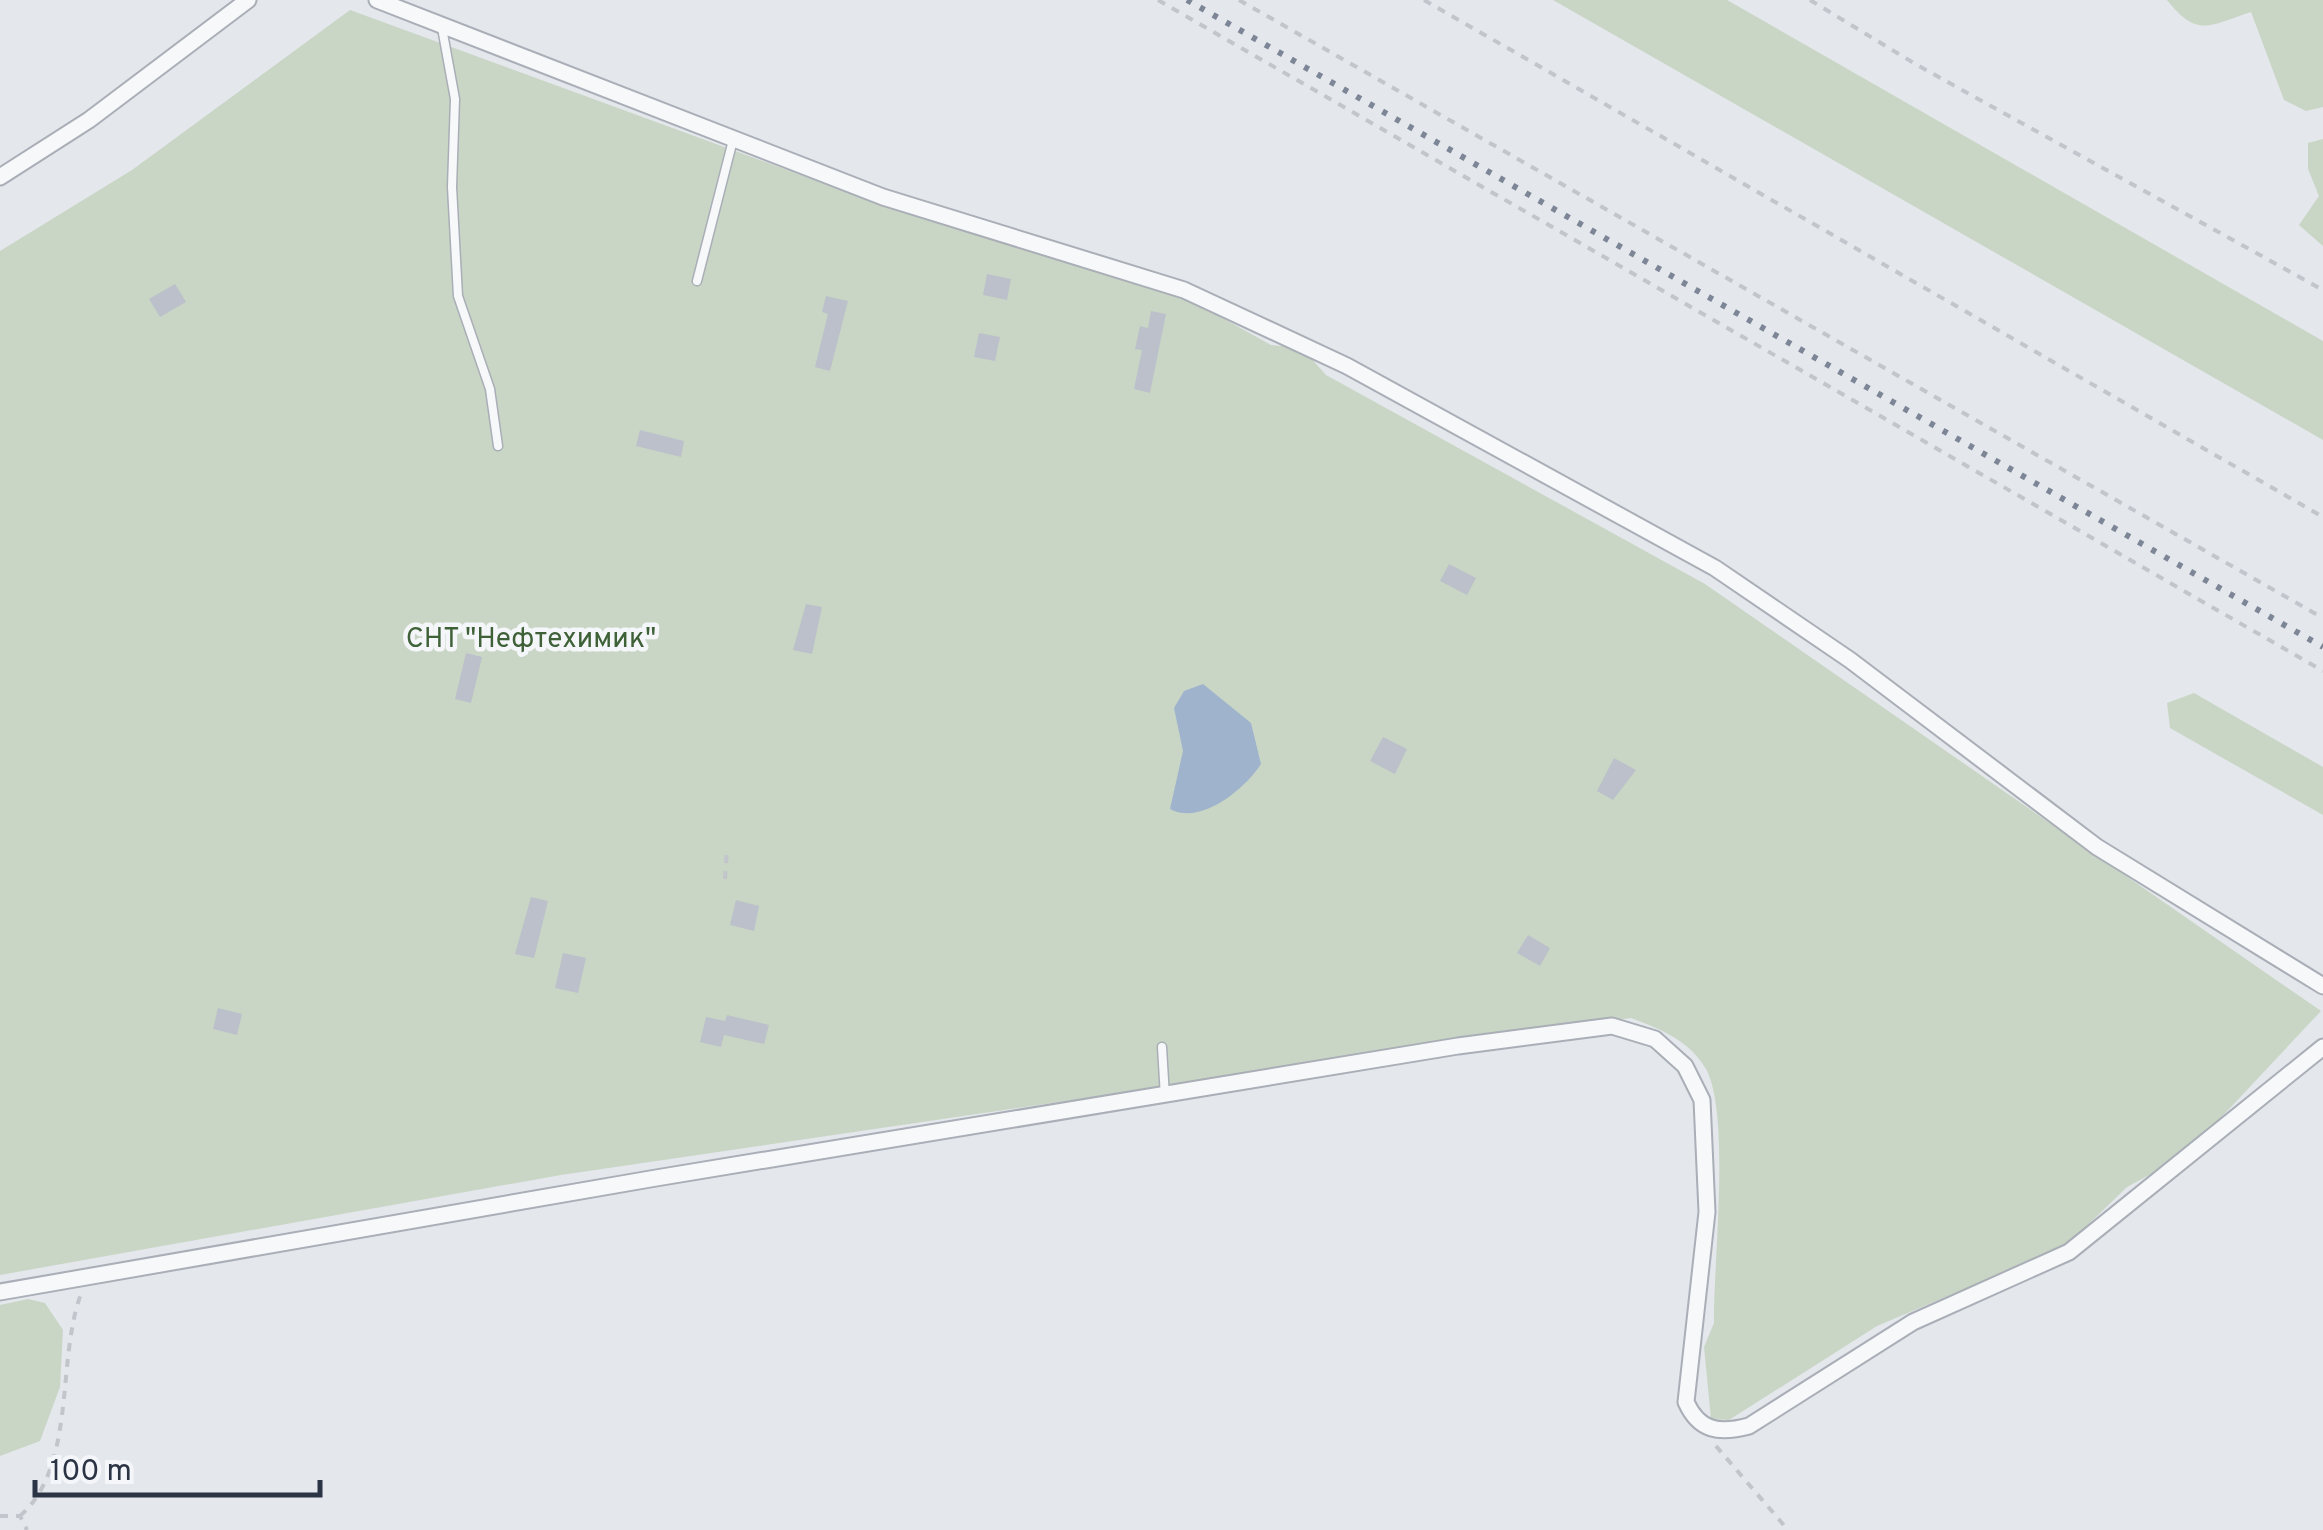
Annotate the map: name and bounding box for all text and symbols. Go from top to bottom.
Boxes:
park label: СНТ "Нефтехимик" [406,622,656,658]
scale bar [35,1435,320,1497]
text: 100 m [50,1454,132,1491]

